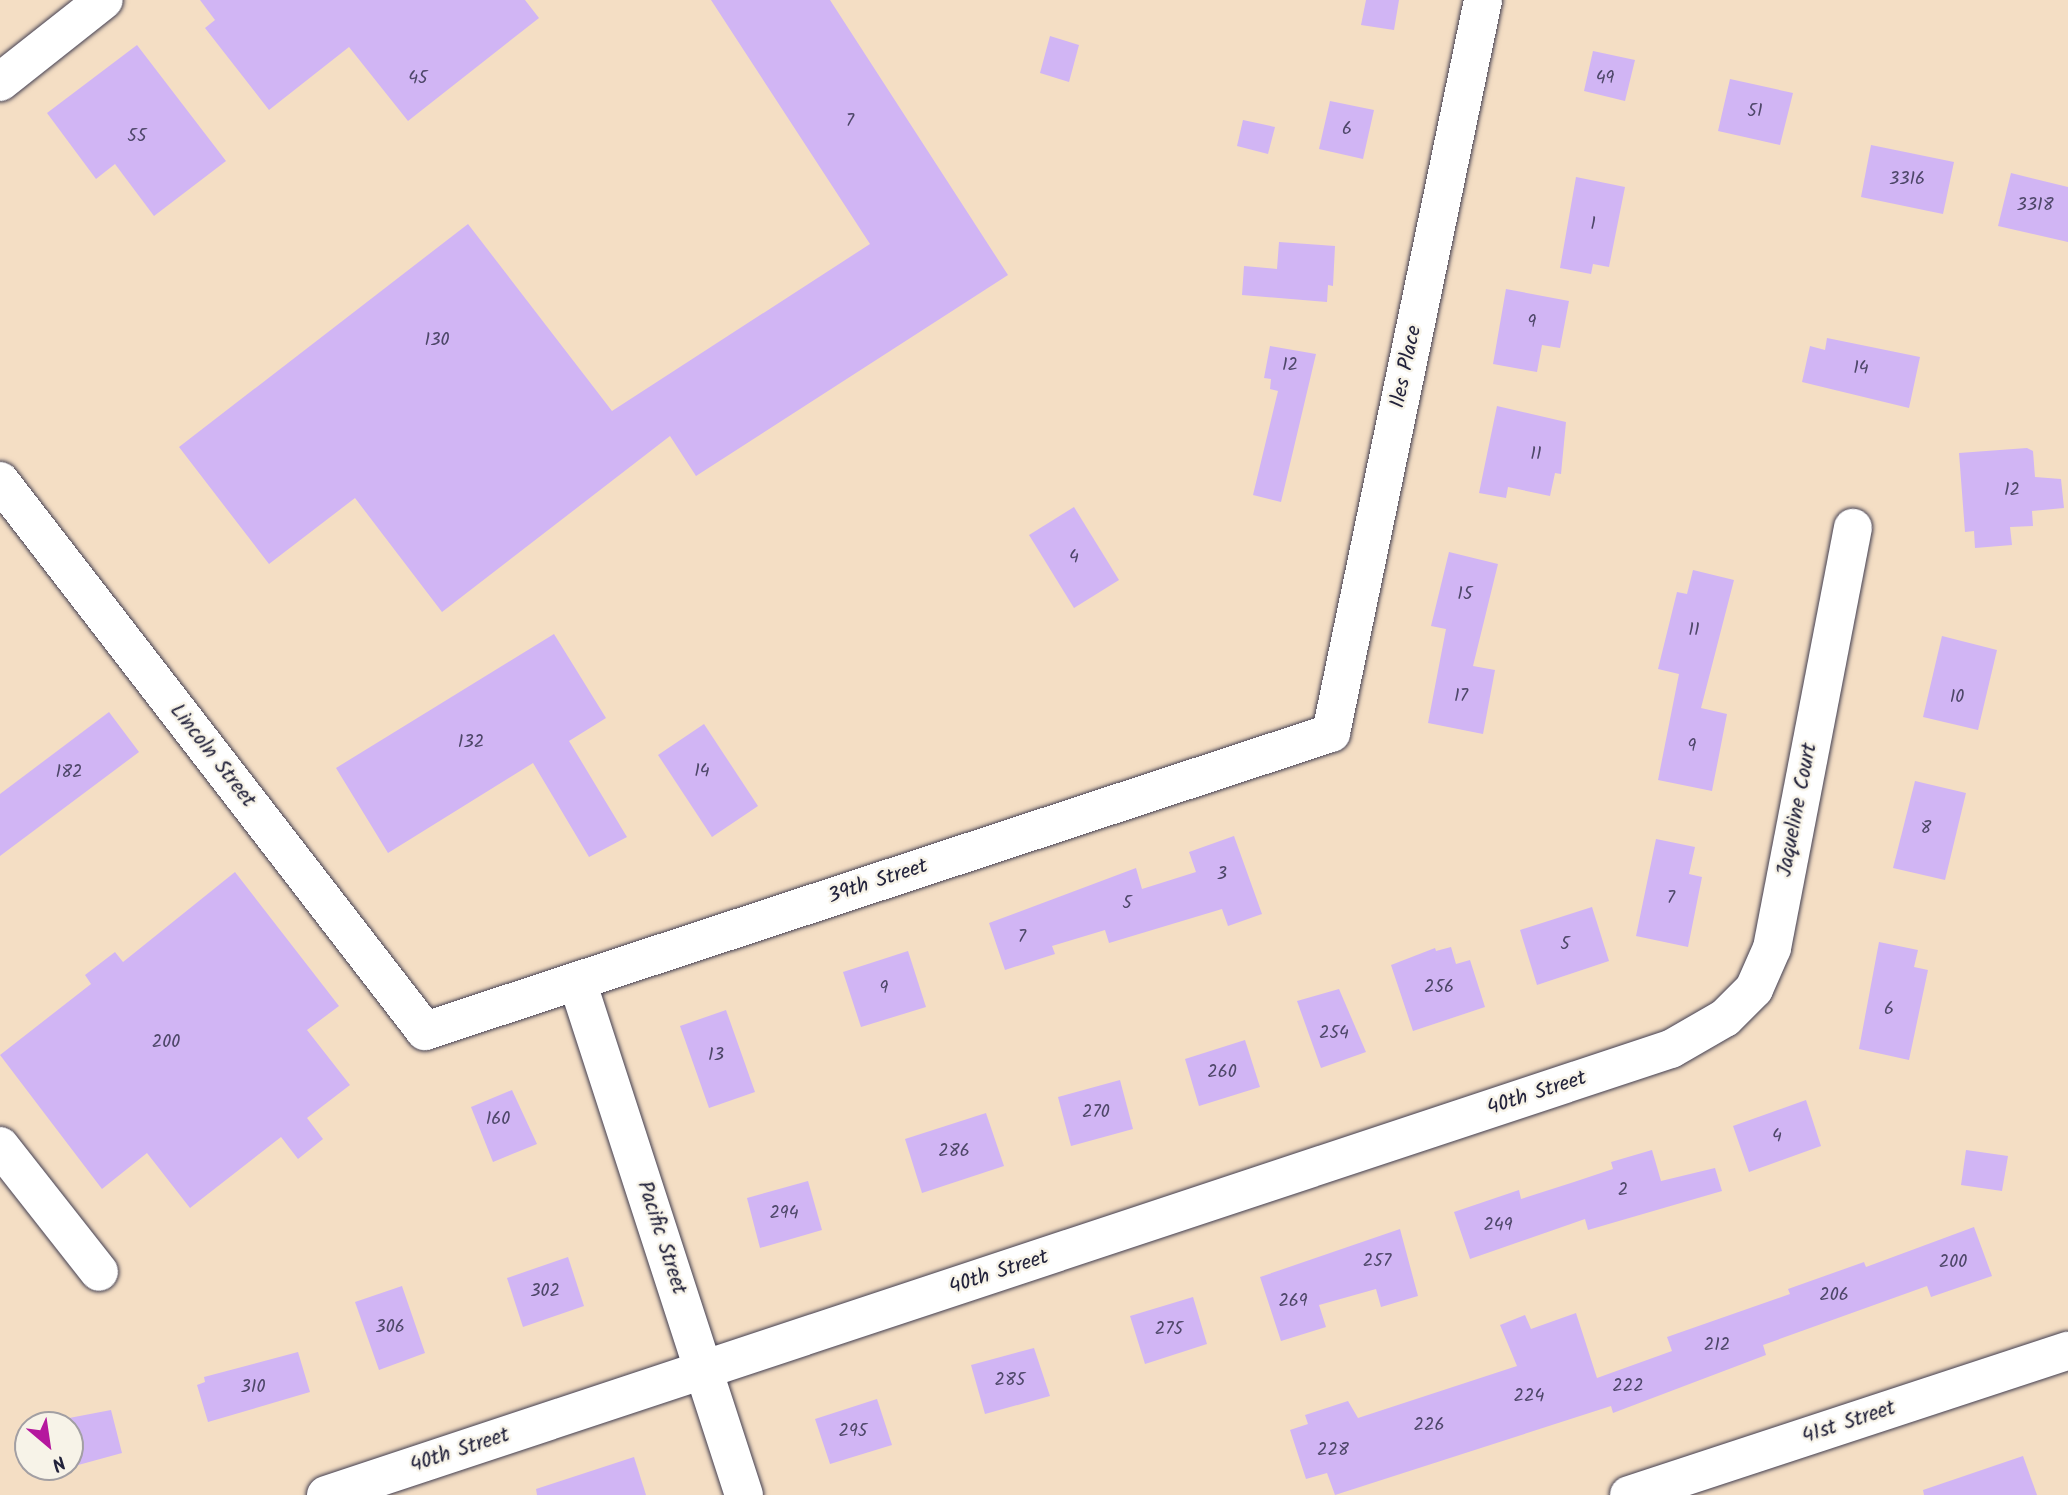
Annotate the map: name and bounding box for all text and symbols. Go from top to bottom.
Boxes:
house number: 45 [408,68,428,90]
house number: 49 [1596,68,1614,90]
house number: 51 [1747,101,1763,123]
house number: 7 [846,111,854,133]
house number: 6 [1342,119,1352,141]
house number: 55 [127,126,147,148]
house number: 3316 [1889,169,1925,191]
house number: 3318 [2016,195,2054,217]
house number: 1 [1590,214,1596,236]
house number: 9 [1528,312,1536,334]
street label: Iles Place [1386,323,1428,411]
house number: 130 [425,330,449,352]
house number: 12 [1282,355,1298,377]
house number: 14 [1853,358,1869,380]
house number: 11 [1530,444,1542,466]
house number: 12 [2004,480,2020,502]
house number: 4 [1069,547,1079,569]
house number: 15 [1457,584,1473,606]
house number: 11 [1688,620,1700,642]
house number: 17 [1454,686,1468,708]
house number: 10 [1950,687,1964,709]
street label: Lincoln Street [164,699,260,813]
house number: 132 [458,732,484,754]
house number: 9 [1688,736,1696,758]
street label: Jaqueline Court [1773,741,1823,879]
house number: 14 [694,761,710,783]
house number: 182 [56,762,82,784]
house number: 8 [1921,818,1931,840]
street label: 39th Street [825,854,931,910]
house number: 3 [1217,864,1227,886]
house number: 7 [1667,888,1675,910]
house number: 5 [1122,893,1132,915]
house number: 7 [1018,927,1026,949]
house number: 5 [1560,934,1570,956]
house number: 256 [1424,977,1454,999]
house number: 9 [880,978,888,1000]
house number: 6 [1884,999,1894,1021]
house number: 254 [1319,1023,1349,1045]
house number: 200 [152,1032,180,1054]
house number: 13 [708,1045,724,1067]
house number: 260 [1207,1062,1237,1084]
street label: 40th Street [1484,1066,1590,1122]
house number: 270 [1082,1102,1110,1124]
house number: 160 [486,1109,510,1131]
house number: 4 [1772,1126,1782,1148]
house number: 286 [938,1141,970,1163]
street label: Pacific Street [631,1178,691,1298]
house number: 2 [1618,1180,1628,1202]
house number: 294 [769,1203,799,1225]
house number: 249 [1483,1215,1513,1237]
street label: 40th Street [946,1245,1052,1301]
house number: 257 [1363,1251,1391,1273]
house number: 200 [1939,1252,1967,1274]
house number: 302 [530,1281,560,1303]
house number: 206 [1819,1285,1849,1307]
house number: 269 [1278,1291,1308,1313]
house number: 306 [375,1317,405,1339]
house number: 275 [1155,1319,1183,1341]
house number: 212 [1704,1335,1730,1357]
house number: 285 [995,1370,1025,1392]
house number: 222 [1612,1376,1644,1398]
house number: 310 [241,1377,265,1399]
house number: 224 [1514,1386,1544,1408]
street label: 41st Street [1799,1396,1899,1450]
north arrow [14,1411,84,1481]
house number: 226 [1414,1415,1444,1437]
house number: 295 [839,1421,867,1443]
street label: 40th Street [407,1423,513,1479]
house number: 228 [1317,1440,1349,1462]
text: N [46,1447,71,1479]

